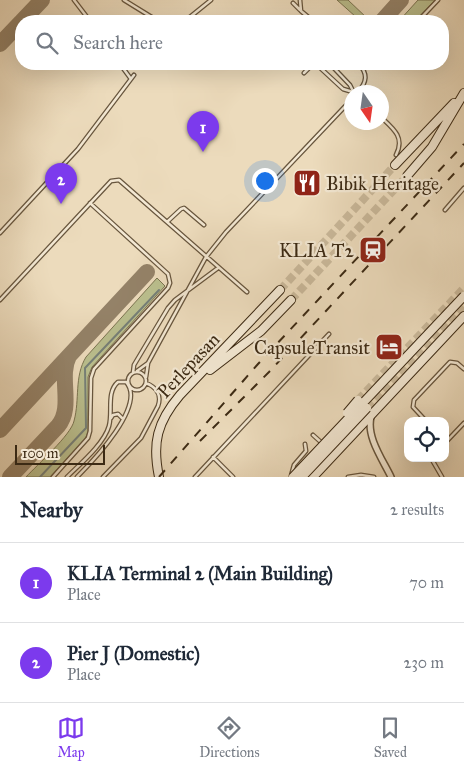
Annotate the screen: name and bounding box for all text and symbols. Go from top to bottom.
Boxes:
search box [15,15,449,70]
icon: search [33,29,61,57]
text: Search here [73,31,163,54]
north arrow [344,85,389,130]
pin: 1 [187,111,219,152]
pin: 2 [45,163,77,204]
your location [252,168,278,194]
restaurant icon: Bibik Heritage [292,168,322,198]
place label: Bibik Heritage [326,172,439,196]
station icon: KLIA T2 [358,235,388,265]
place label: KLIA T2 [279,239,355,262]
street label: Perlepasan [152,328,224,403]
hotel icon: CapsuleTransit [374,332,404,362]
place label: CapsuleTransit [254,336,370,359]
map controls [404,417,449,462]
button: locate [404,417,449,462]
scale bar [15,442,105,465]
text: 100 m [22,445,59,462]
text: Nearby [20,497,83,523]
text: 2 results [390,500,444,519]
text: KLIA Terminal 2 (Main Building) [67,562,333,585]
text: 1 [33,573,39,592]
text: 70 m [409,573,444,592]
text: Place [67,585,101,604]
text: Pier J (Domestic) [67,642,200,665]
text: 2 [32,653,40,672]
text: 230 m [404,653,444,672]
text: Place [67,665,101,684]
tab: Map [57,714,85,761]
tab: Directions [199,714,260,761]
tab: Saved [374,714,407,761]

